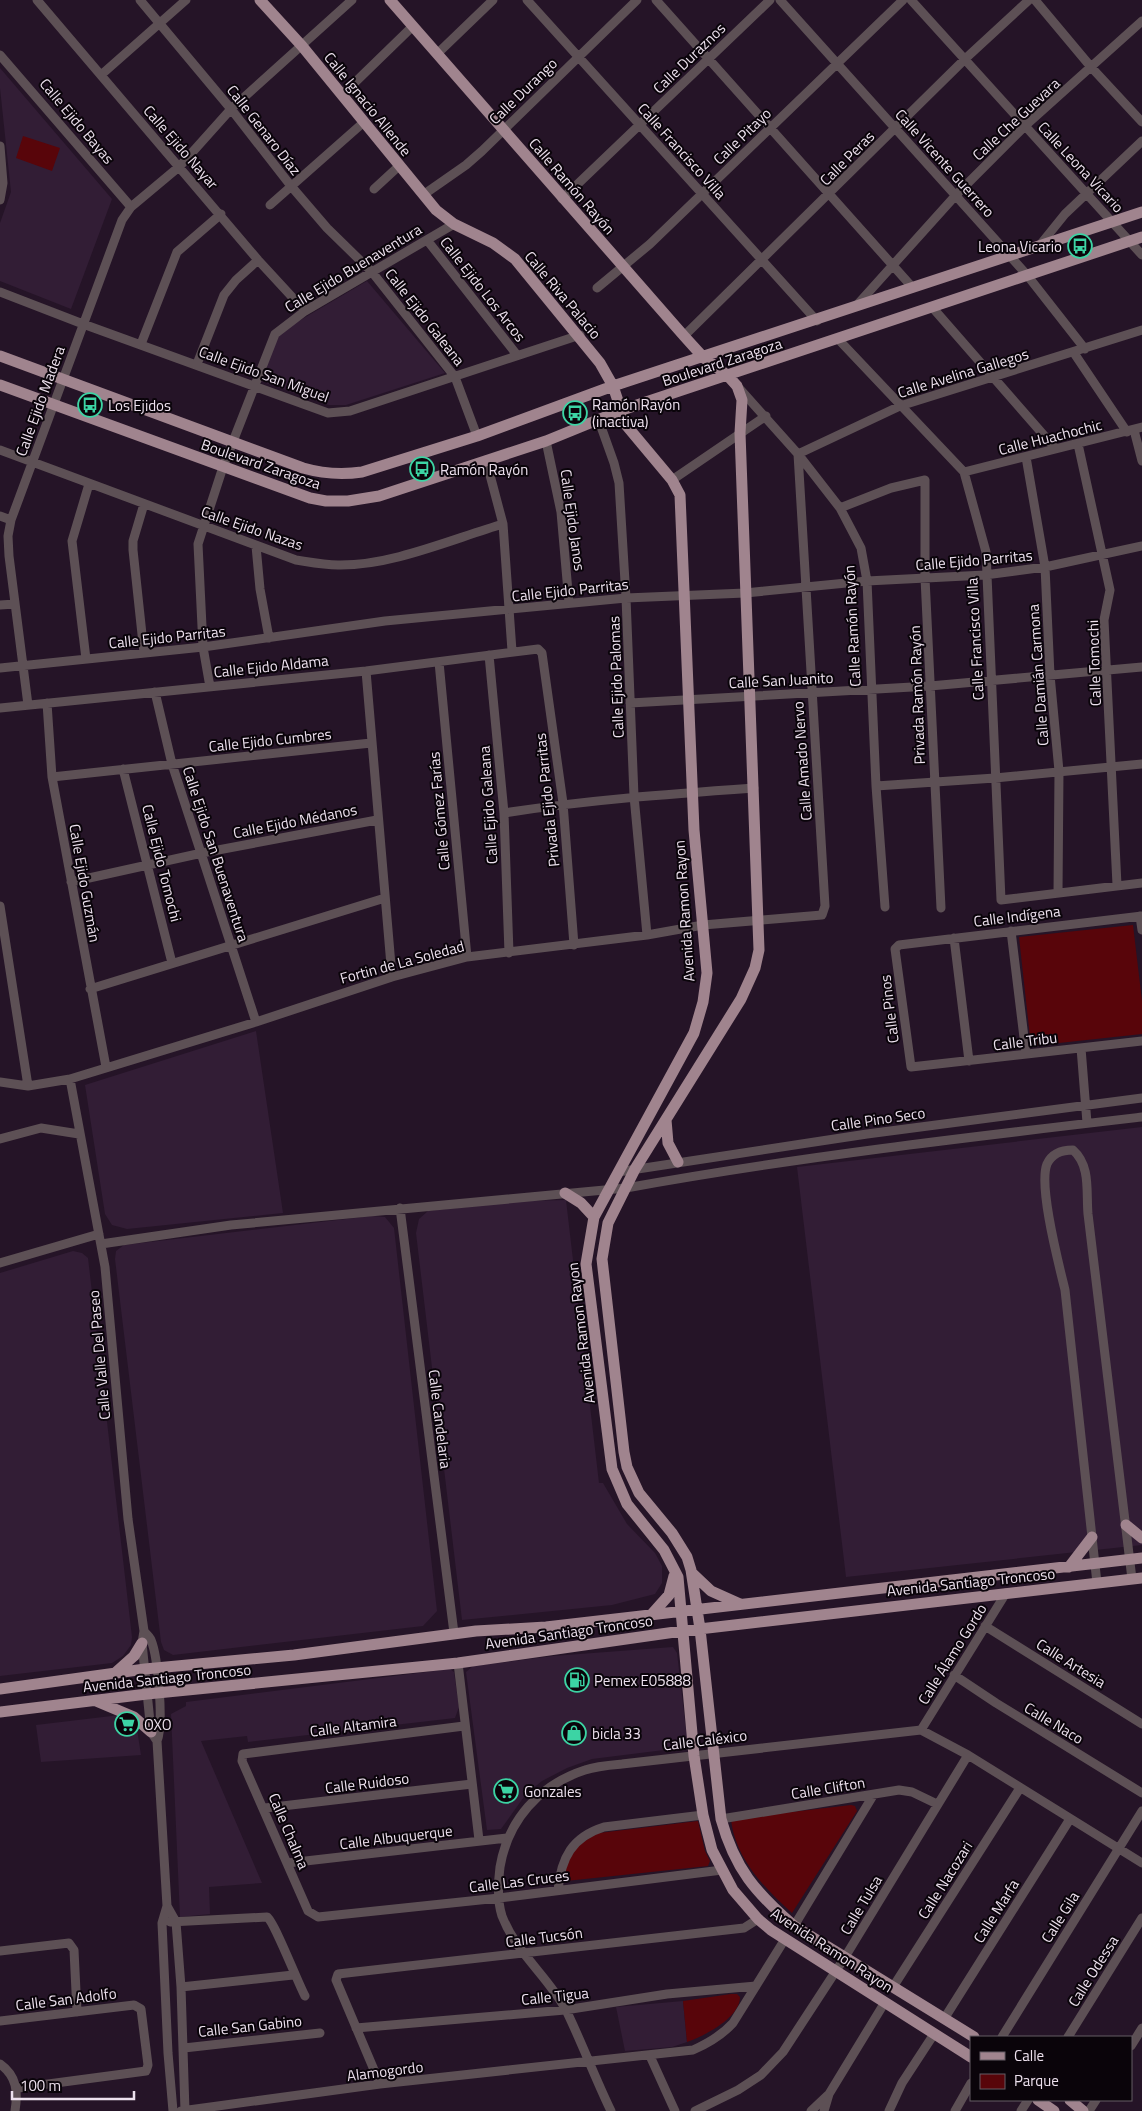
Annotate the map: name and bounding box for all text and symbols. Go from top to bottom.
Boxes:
street label: Calle Duraznos [647,17,731,99]
street label: Calle Ignacio Allende [319,47,417,161]
street label: Calle Durango [484,52,563,130]
street label: Calle Che Guevara [967,72,1065,166]
street label: Calle Ejido Bayas [34,73,120,169]
street label: Calle Genaro Díaz [221,80,307,180]
street label: Calle Francisco Villa [632,98,732,205]
street label: Calle Ejido Nayar [138,100,224,194]
street label: Calle Pitayo [708,102,776,170]
street label: Calle Vicente Guerrero [890,104,1000,222]
street label: Calle Leona Vicario [1033,116,1130,218]
street label: Calle Peras [814,125,880,191]
street label: Calle Ramón Rayón [523,132,621,240]
street label: Calle Ejido Buenaventura [280,218,426,318]
street label: Calle Ejido Los Arcos [434,231,532,347]
bus stop icon: Leona Vicario [1067,233,1093,259]
place label: Leona Vicario [978,235,1062,258]
street label: Calle Riva Palacio [519,246,607,344]
street label: Calle Ejido Galeana [379,263,471,371]
street label: Boulevard Zaragoza [659,332,785,392]
street label: Calle Ejido San Miguel [196,340,332,408]
street label: Calle Ejido Madera [9,342,71,459]
street label: Calle Avelina Gallegos [894,342,1032,404]
bus stop icon: Los Ejidos [77,392,103,418]
place label: Ramón Rayón (inactiva) [592,393,680,433]
place label: Los Ejidos [108,394,171,417]
bus stop icon: Ramón Rayón (inactiva) [562,400,588,426]
street label: Calle Huachochic [996,413,1104,461]
street label: Boulevard Zaragoza [198,433,324,495]
bus stop icon: Ramón Rayón [409,456,435,482]
place label: Ramón Rayón [440,458,528,481]
street label: Calle Ejido Janos [554,468,592,572]
street label: Calle Ejido Nazas [198,500,306,556]
street label: Calle Ejido Parritas [915,543,1033,577]
street label: Calle Ramón Rayón [837,565,867,687]
street label: Calle Ejido Parritas [510,572,630,608]
street label: Calle Francisco Villa [960,577,990,701]
street label: Calle Damián Carmona [1022,603,1054,747]
street label: Calle Ejido Palomas [602,615,630,738]
street label: Calle Ejido Parritas [107,619,227,655]
street label: Calle Tomochi [1081,619,1107,707]
street label: Privada Ramón Rayón [903,625,931,765]
street label: Calle Ejido Aldama [212,648,330,683]
street label: Calle San Juanito [728,666,834,694]
street label: Calle Amado Nervo [786,701,818,821]
street label: Calle Ejido Cumbres [207,722,333,758]
street label: Privada Ejido Parritas [529,732,565,868]
street label: Calle Ejido Galeana [472,745,504,865]
street label: Calle Gómez Farías [422,751,456,871]
street label: Calle Ejido San Buenaventura [177,763,255,945]
street label: Calle Ejido Médanos [231,798,359,844]
street label: Calle Ejido Tomochi [136,802,188,924]
street label: Calle Ejido Guzmán [63,822,107,944]
street label: Avenida Ramon Rayon [668,839,700,983]
street label: Calle Indígena [972,899,1062,933]
street label: Fortin de La Soledad [337,934,467,990]
street label: Calle Pinos [873,974,905,1044]
street label: Calle Tribu [992,1026,1058,1056]
street label: Calle Pino Seco [829,1101,927,1137]
street label: Avenida Ramon Rayon [561,1261,601,1405]
street label: Calle Valle Del Paseo [82,1289,116,1421]
street label: Calle Candelaria [423,1368,458,1470]
street label: Avenida Santiago Troncoso [886,1562,1056,1602]
street label: Calle Álamo Gordo [912,1599,992,1709]
street label: Avenida Santiago Troncoso [484,1609,654,1655]
street label: Calle Artesia [1032,1633,1111,1694]
street label: Avenida Santiago Troncoso [82,1658,252,1698]
fuel station icon: Pemex E05888 [564,1667,590,1693]
place label: Pemex E05888 [594,1669,691,1692]
street label: Calle Naco [1020,1696,1088,1750]
street label: Calle Altamira [308,1709,398,1743]
supermarket icon: OXO [114,1711,140,1737]
place label: OXO [144,1713,172,1736]
shop icon: bicla 33 [561,1720,587,1746]
place label: bicla 33 [592,1722,641,1745]
street label: Calle Caléxico [662,1723,748,1757]
street label: Calle Ruidoso [324,1766,410,1800]
street label: Calle Clifton [789,1771,867,1805]
supermarket icon: Gonzales [493,1778,519,1804]
place label: Gonzales [524,1780,582,1803]
street label: Calle Chalma [263,1789,316,1873]
street label: Calle Albuquerque [338,1819,454,1855]
street label: Calle Nacozari [912,1836,978,1924]
street label: Calle Las Cruces [468,1863,570,1899]
street label: Calle Tulsa [834,1870,888,1939]
street label: Calle Marfa [967,1874,1025,1947]
street label: Calle Gila [1035,1886,1085,1947]
street label: Avenida Ramon Rayon [766,1902,898,1998]
street label: Calle Tucsón [504,1921,584,1953]
street label: Calle Odessa [1062,1930,1124,2011]
street label: Calle San Adolfo [14,1981,118,2017]
street label: Calle Tigua [520,1981,590,2011]
street label: Calle San Gabino [197,2009,303,2043]
legend [970,2036,1132,2101]
text: Calle [1014,2044,1044,2067]
street label: Alamogordo [345,2055,425,2087]
scale bar [12,2068,135,2100]
text: Parque [1014,2069,1059,2092]
text: 100 m [20,2074,61,2097]

